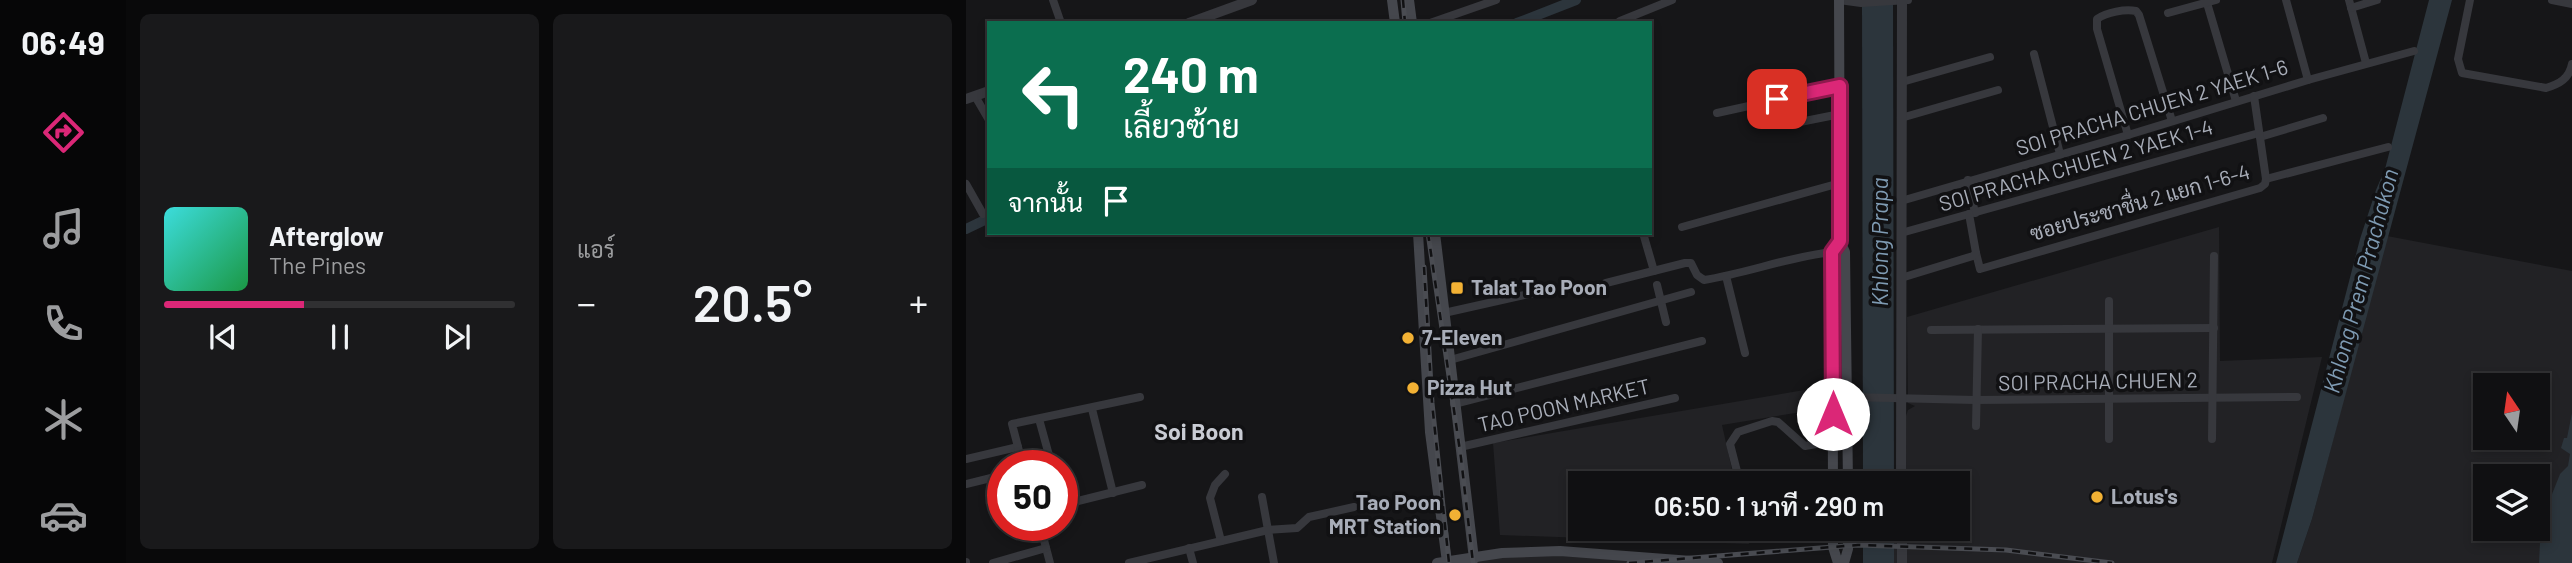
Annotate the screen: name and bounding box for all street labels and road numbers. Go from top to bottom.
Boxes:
street label: SOI PRACHA CHUEN 2 YAEK 1-6 [2013,53,2290,160]
street label: SOI PRACHA CHUEN 2 YAEK 1-4 [1936,113,2215,216]
street label: ซอยประชาชื่น 2 แยก 1-6-4 [2025,152,2253,245]
street label: SOI PRACHA CHUEN 2 [1998,366,2198,395]
street label: TAO POON MARKET [1475,373,1652,436]

